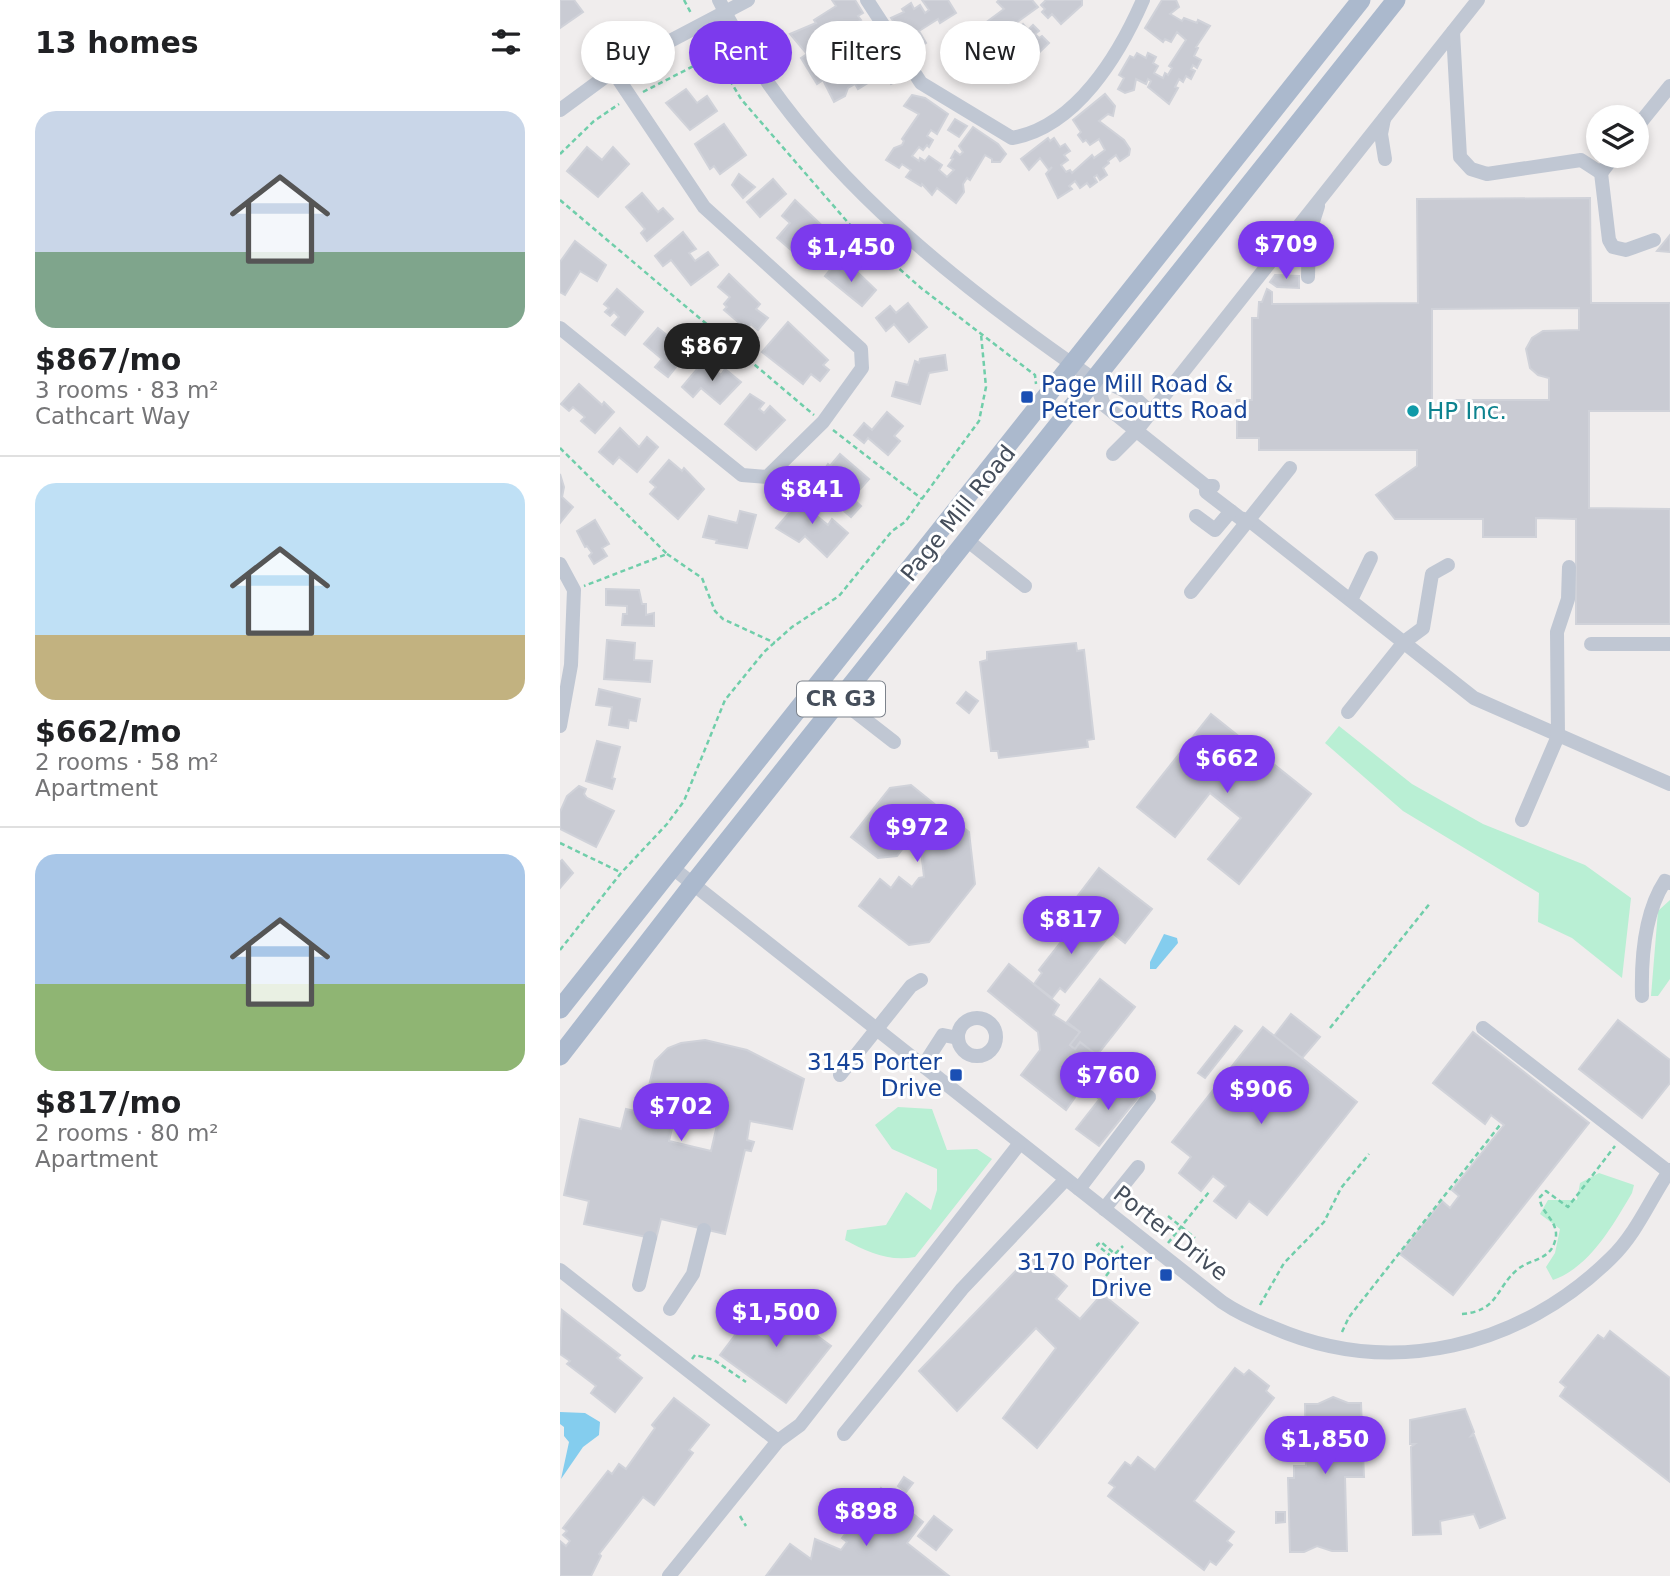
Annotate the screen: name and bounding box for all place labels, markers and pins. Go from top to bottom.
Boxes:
pin: $709 [1245,222,1327,281]
pin: $1,450 [794,224,908,284]
pin: $867 [671,324,753,383]
place label: Page Mill Road & Peter Coutts Road [1041,371,1248,423]
marker: Page Mill Road & Peter Coutts Road [1019,389,1035,405]
place label: HP Inc. [1427,398,1507,424]
marker: HP Inc. [1405,403,1421,419]
pin: $841 [771,466,853,526]
pin: $662 [1186,736,1268,795]
pin: $972 [876,804,958,864]
pin: $817 [1030,897,1112,956]
place label: 3145 Porter Drive [807,1049,943,1101]
pin: $760 [1067,1052,1149,1112]
pin: $906 [1220,1066,1302,1126]
marker: 3145 Porter Drive [948,1067,964,1083]
pin: $702 [640,1084,722,1143]
place label: 3170 Porter Drive [1017,1249,1153,1301]
marker: 3170 Porter Drive [1158,1267,1174,1283]
pin: $1,500 [719,1290,833,1349]
pin: $1,850 [1268,1416,1382,1476]
pin: $898 [825,1488,907,1548]

